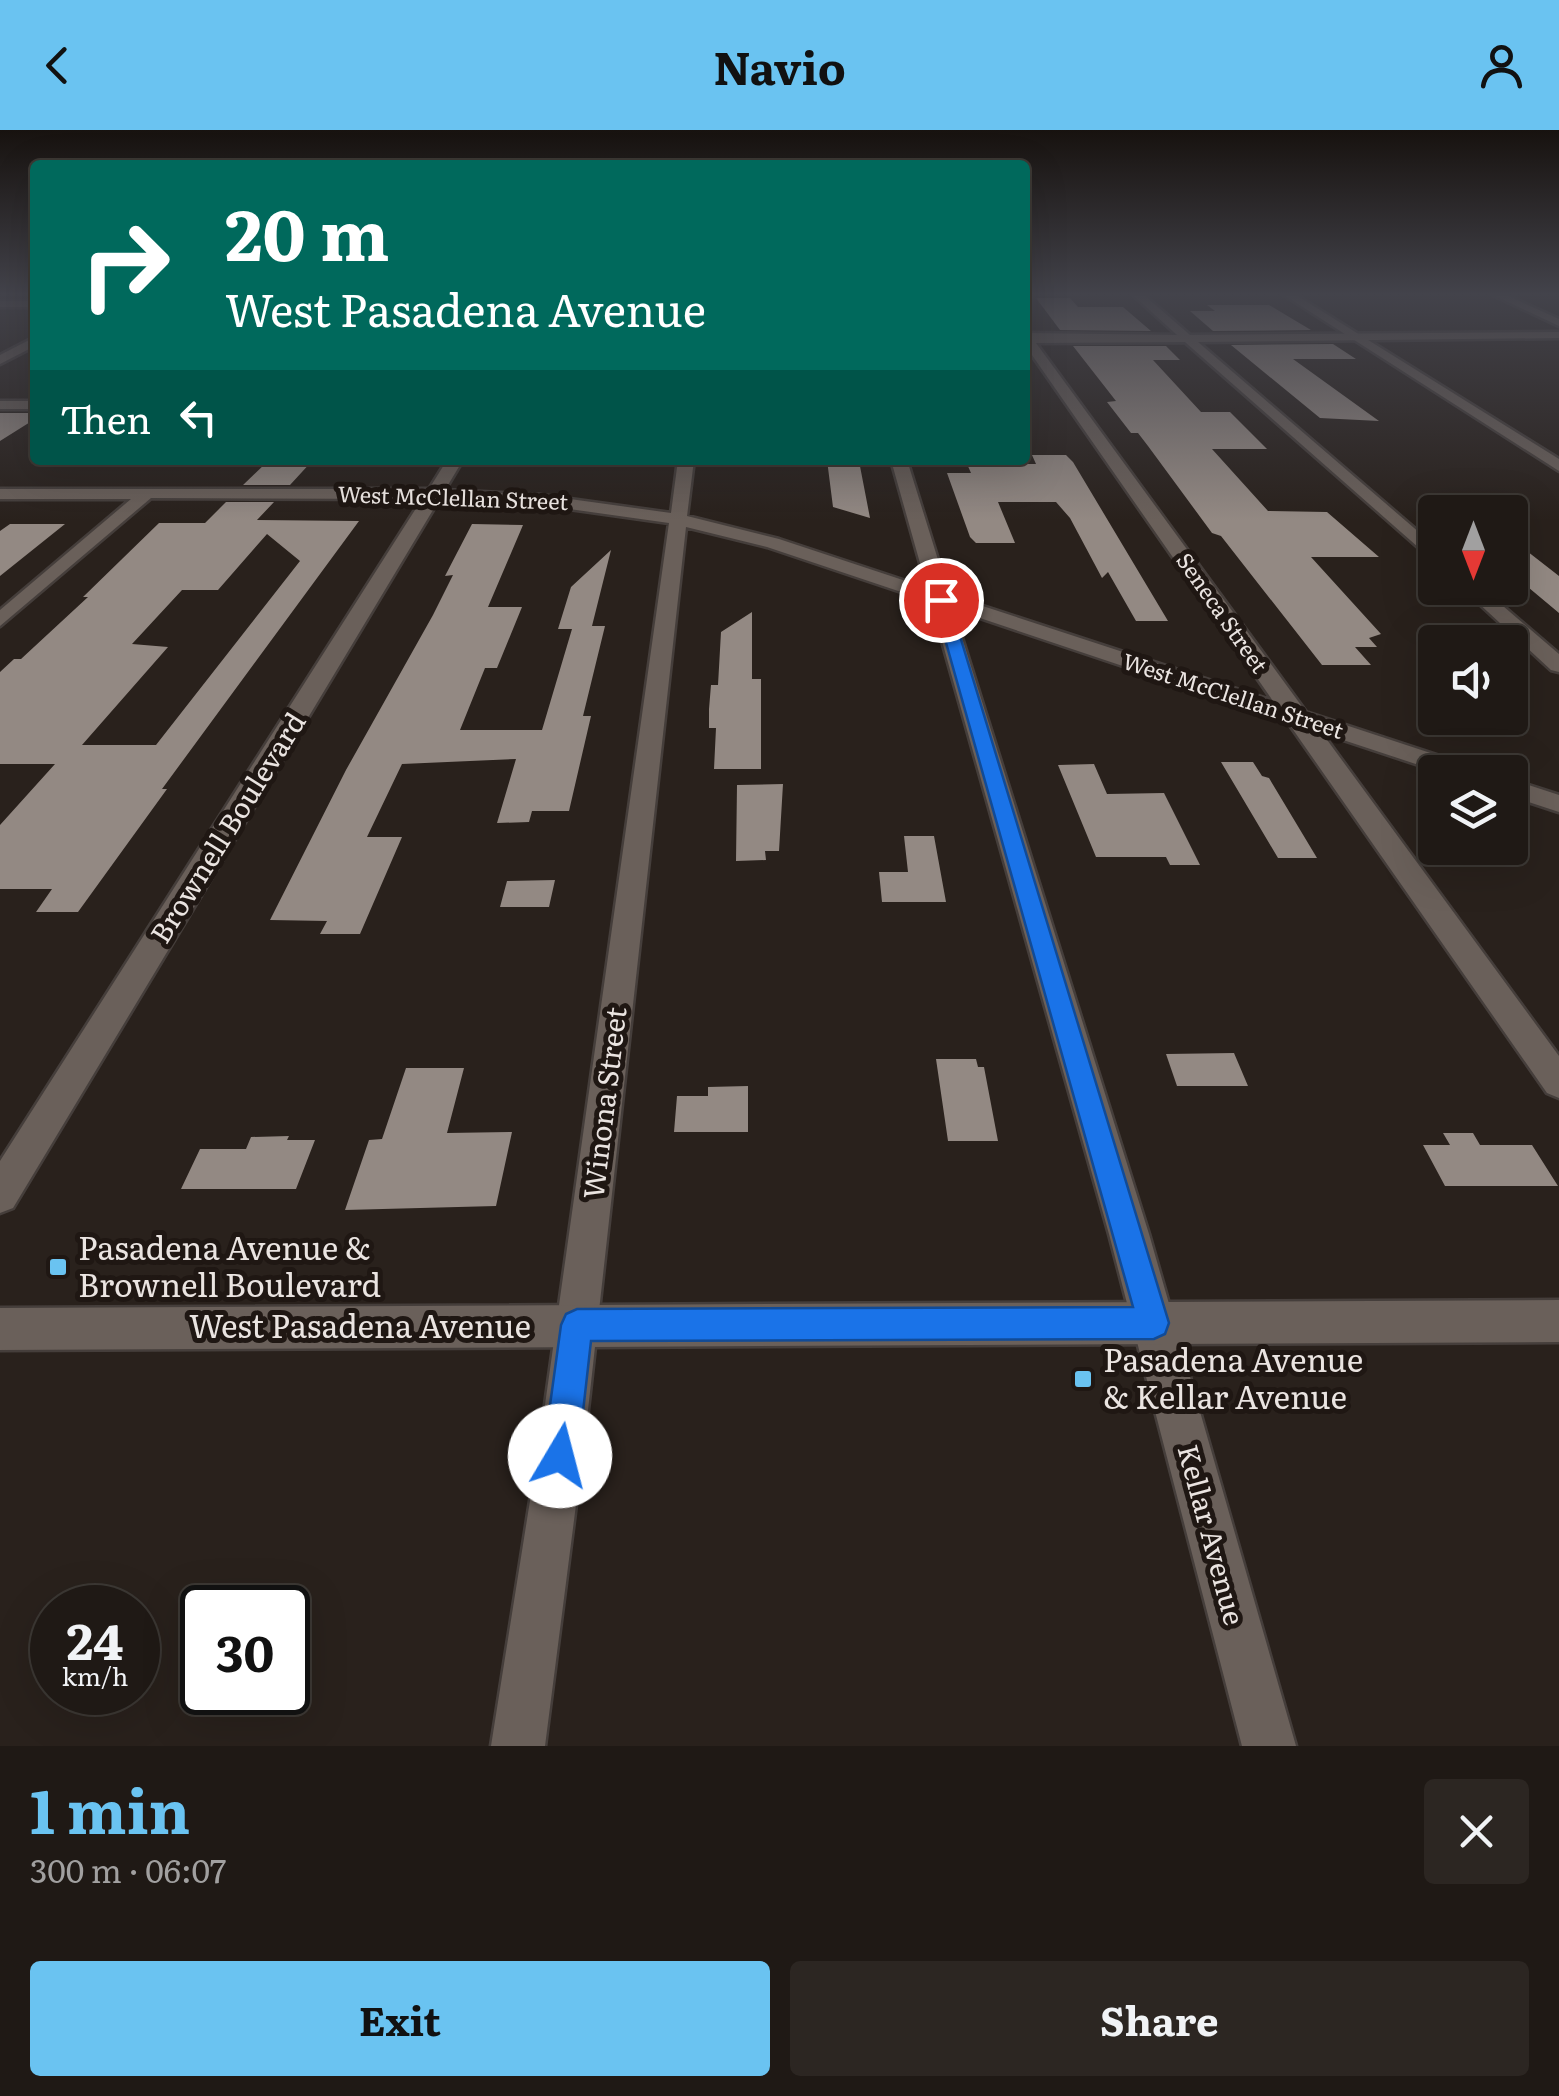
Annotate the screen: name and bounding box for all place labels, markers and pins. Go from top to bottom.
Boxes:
pin [899,558,984,643]
place label: Pasadena Avenue & Brownell Boulevard [78,1222,381,1307]
marker: Pasadena Avenue & Brownell Boulevard [47,1256,69,1278]
place label: Pasadena Avenue & Kellar Avenue [1103,1334,1363,1419]
marker: Pasadena Avenue & Kellar Avenue [1072,1368,1094,1390]

